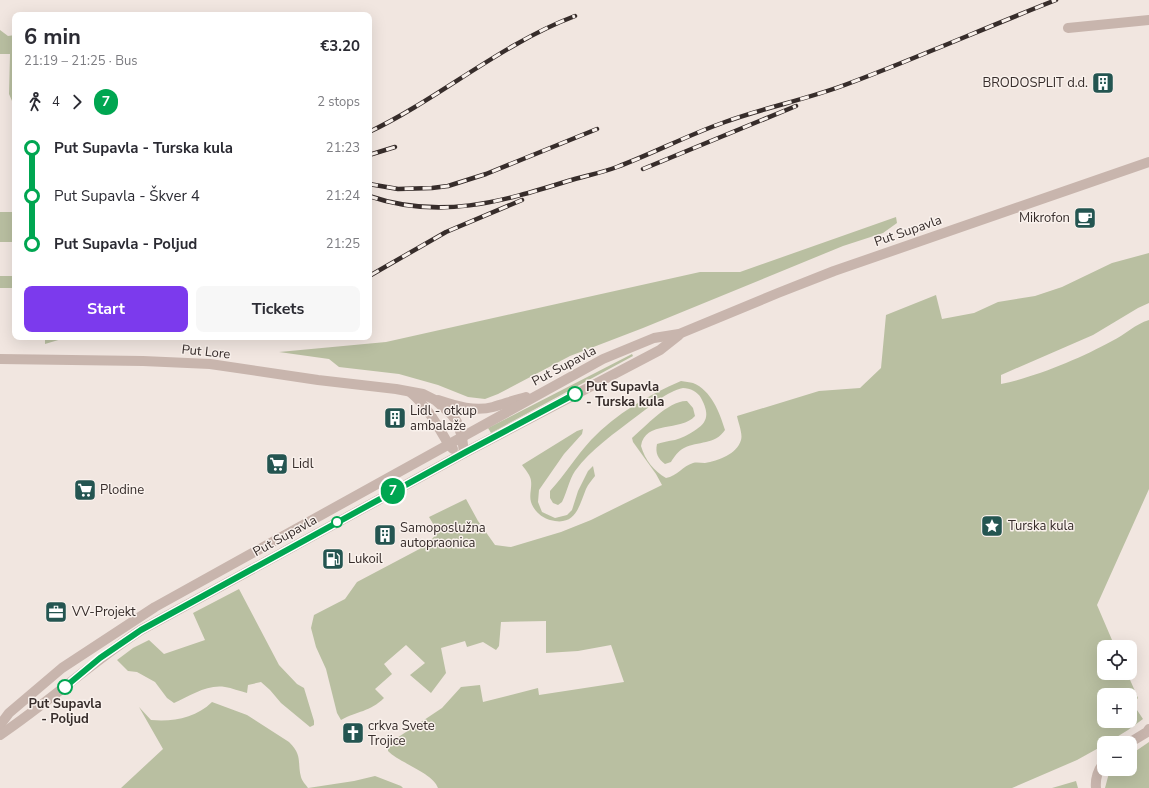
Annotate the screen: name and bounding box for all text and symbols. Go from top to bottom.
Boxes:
text: 6 min [24,22,81,52]
text: €3.20 [320,36,360,56]
text: 21:19 – 21:25 · Bus [24,52,138,70]
building icon: BRODOSPLIT d.d. [1090,70,1116,96]
place label: BRODOSPLIT d.d. [982,74,1088,92]
icon: walk [24,91,46,113]
icon: forward [66,91,88,113]
text: 7 [102,92,110,111]
text: 4 [52,93,60,111]
text: 2 stops [317,93,360,111]
text: Put Supavla - Turska kula [54,138,233,158]
text: 21:23 [326,139,360,157]
text: Put Supavla - Škver 4 [54,186,200,206]
text: 21:24 [326,187,360,205]
cafe icon: Mikrofon [1072,205,1098,231]
place label: Mikrofon [1019,209,1070,227]
street label: Put Supavla [872,211,944,251]
text: Put Supavla - Poljud [54,234,197,254]
text: 21:25 [326,235,360,253]
button: Start [24,286,188,332]
button: Tickets [196,286,360,332]
street label: Put Lore [181,340,231,364]
street label: Put Supavla [529,342,599,390]
place label: Put Supavla - Turska kula [586,378,664,411]
marker: Put Supavla - Turska kula [567,386,583,402]
place label: Lidl - otkup ambalaže [410,402,477,435]
building icon: Lidl - otkup ambalaže [382,405,408,431]
supermarket icon: Lidl [264,451,290,477]
place label: Lidl [292,455,314,473]
supermarket icon: Plodine [72,477,98,503]
line badge: 7 [380,478,406,504]
place label: Plodine [100,481,144,499]
text: 7 [389,481,397,500]
street label: Put Supavla [250,511,320,561]
place icon: Turska kula [979,513,1005,539]
unlabelled marker [331,516,343,528]
place label: Turska kula [1008,517,1074,535]
place label: Samoposlužna autopraonica [400,519,486,552]
building icon: Samoposlužna autopraonica [372,522,398,548]
fuel station icon: Lukoil [320,546,346,572]
place label: Lukoil [348,550,383,568]
office icon: VV-Projekt [43,599,69,625]
place label: VV-Projekt [71,603,136,621]
map controls [1097,640,1137,776]
button: locate [1097,640,1137,680]
marker: Put Supavla - Poljud [57,679,73,695]
button: + [1097,688,1137,728]
place label: Put Supavla - Poljud [28,695,102,728]
place label: crkva Svete Trojice [368,717,435,750]
church icon: crkva Svete Trojice [340,720,366,746]
button: − [1097,736,1137,776]

